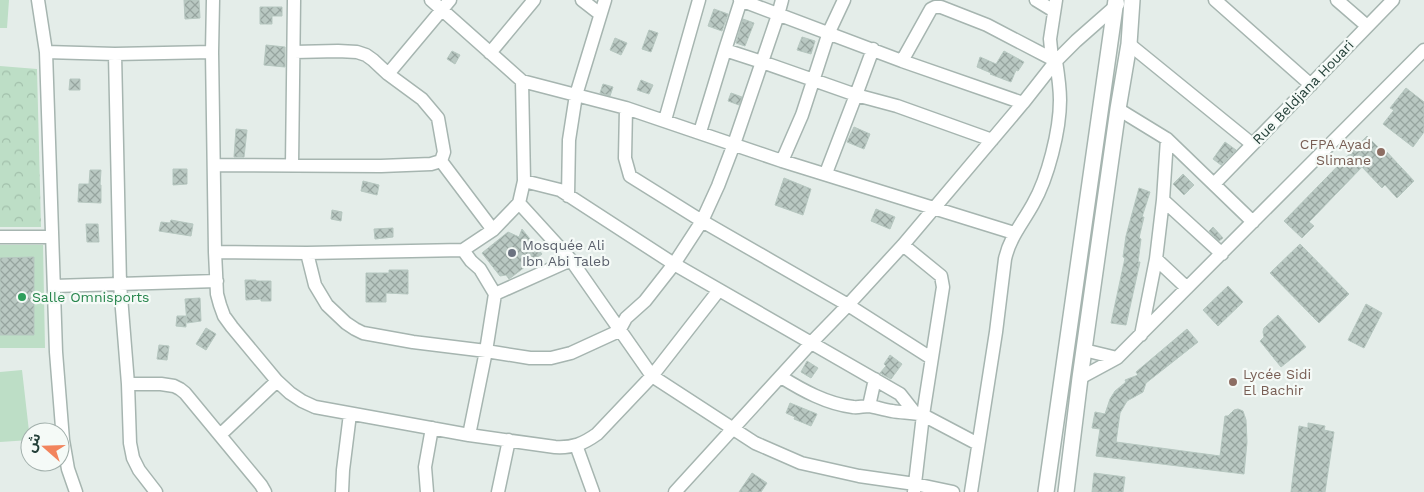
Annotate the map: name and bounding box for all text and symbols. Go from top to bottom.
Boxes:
street label: Rue Beldjana Houari [1249,37,1357,147]
place label: CFPA Ayad Slimane [1300,136,1371,168]
marker: CFPA Ayad Slimane [1375,146,1387,158]
place label: Mosquée Ali Ibn Abi Taleb [522,237,610,269]
marker: Mosquée Ali Ibn Abi Taleb [506,247,518,259]
place label: Salle Omnisports [32,289,149,305]
marker: Salle Omnisports [16,291,28,303]
place label: Lycée Sidi El Bachir [1243,366,1311,398]
marker: Lycée Sidi El Bachir [1227,376,1239,388]
north arrow [20,422,70,472]
text: ش [22,431,44,454]

